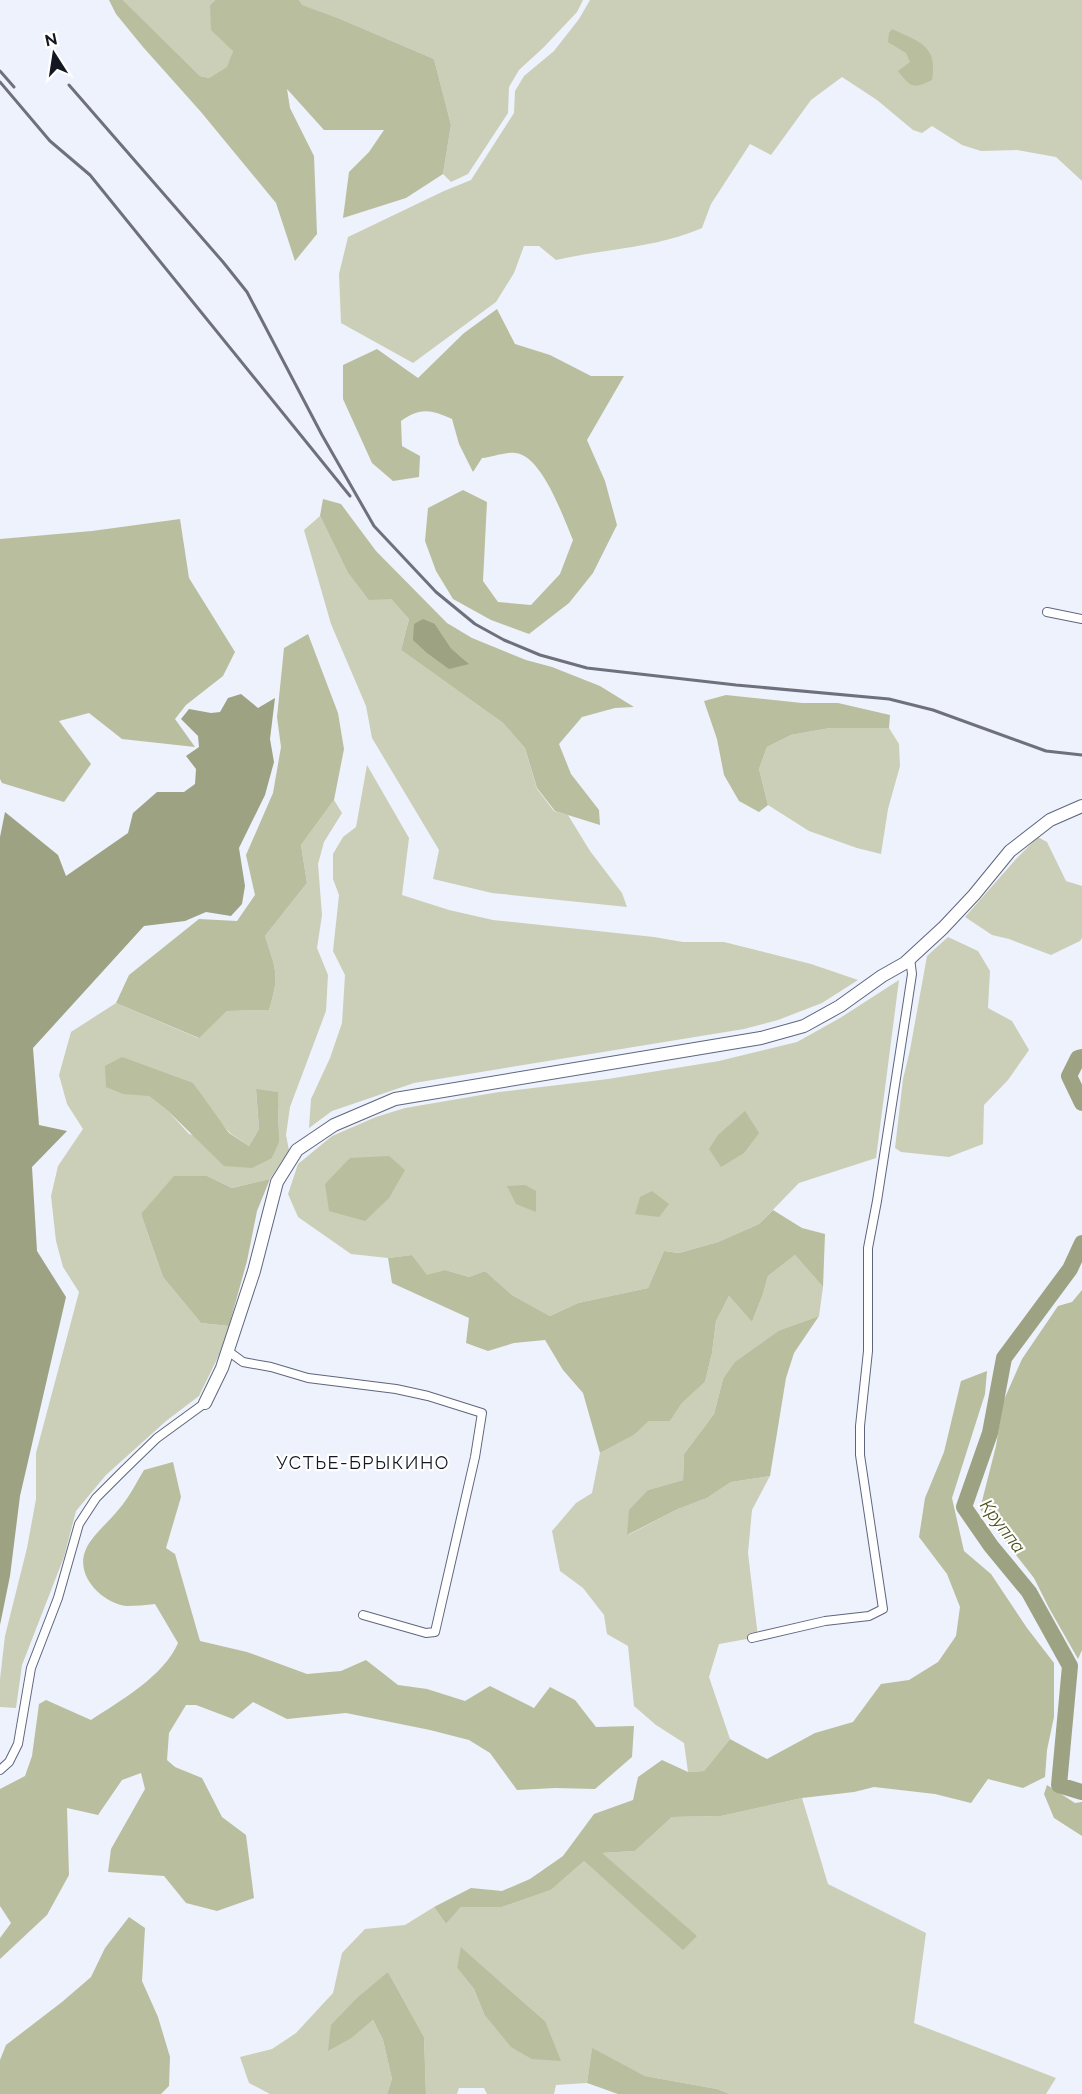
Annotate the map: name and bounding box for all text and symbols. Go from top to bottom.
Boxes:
north arrow [24,24,84,84]
text: N [43,29,59,50]
district label: УСТЬЕ-БРЫКИНО [276,1452,450,1473]
water label: Круппа [976,1495,1030,1557]

